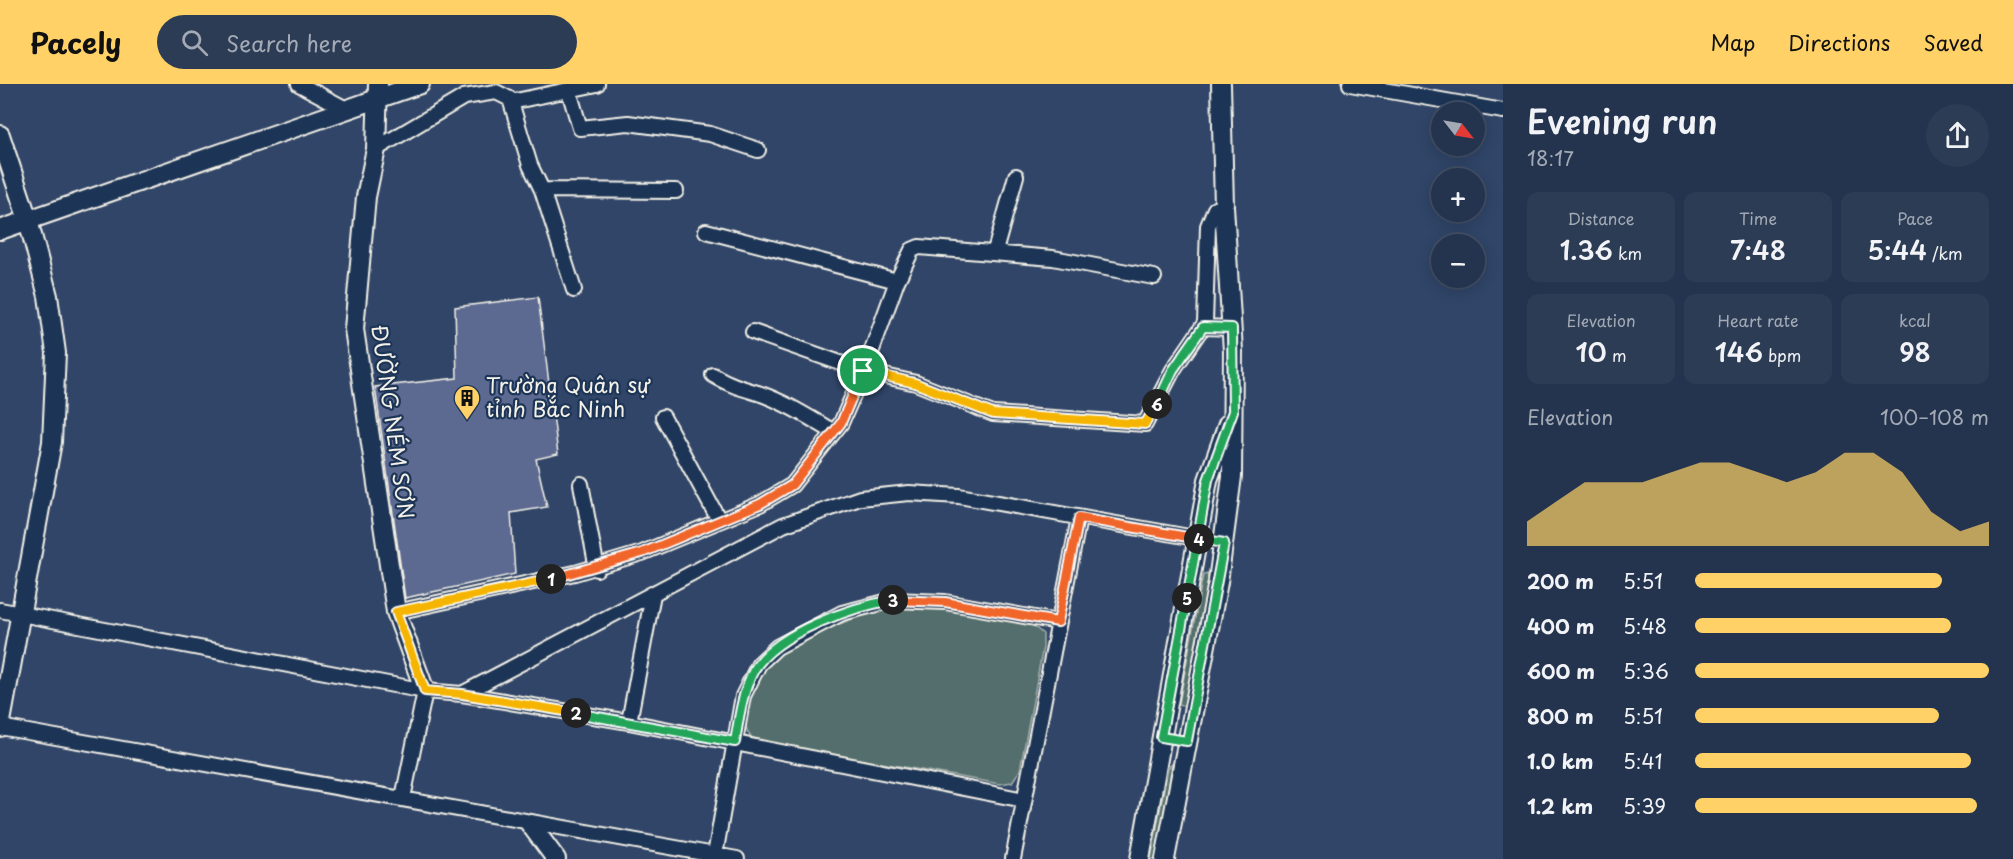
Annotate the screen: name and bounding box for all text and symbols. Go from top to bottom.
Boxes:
search box [157,15,577,69]
text: Pacely [30,21,121,64]
icon: search [178,26,211,59]
text: Search here [226,26,352,59]
text: Map [1710,26,1755,58]
text: Directions [1788,26,1890,58]
text: Saved [1923,26,1983,58]
text: Evening run [1527,95,1718,145]
north arrow [1431,102,1485,156]
map controls [1431,102,1485,288]
button: share [1926,104,1989,167]
text: 18:17 [1527,143,1574,173]
button: + [1431,168,1485,222]
text: Distance [1567,206,1635,230]
text: Time [1739,206,1777,230]
text: Pace [1897,206,1933,230]
text: 1.36 [1560,230,1613,269]
text: 7:48 [1730,230,1786,269]
text: 5:44 [1867,230,1927,269]
button: − [1431,234,1485,288]
text: km [1613,241,1642,265]
text: /km [1927,241,1963,265]
text: Elevation [1566,308,1636,332]
text: Heart rate [1718,308,1798,332]
text: kcal [1899,308,1931,332]
street label: ĐƯỜNG NÉM SƠN [365,322,423,521]
text: 10 [1575,332,1607,371]
text: 146 [1715,332,1763,371]
text: 98 [1899,332,1931,371]
text: m [1607,343,1627,367]
text: bpm [1763,343,1801,367]
pin [837,345,888,396]
icon: arrive [846,354,879,387]
place label: Trường Quân sự tỉnh Bắc Ninh [486,368,651,424]
building icon: Trường Quân sự tỉnh Bắc Ninh [452,383,482,421]
pin: 6 [1142,389,1172,419]
text: 6 [1151,392,1163,416]
text: Elevation [1527,402,1613,432]
text: 100–108 m [1880,402,1989,432]
pin: 4 [1184,524,1214,554]
text: 4 [1194,527,1204,551]
pin: 1 [536,564,566,594]
text: 200 m [1527,566,1594,596]
text: 5:51 [1623,566,1663,596]
text: 1 [547,567,555,591]
pin: 5 [1172,583,1202,613]
pin: 3 [878,585,908,615]
text: 5 [1182,586,1192,610]
text: 3 [888,588,898,612]
text: 400 m [1527,611,1595,641]
text: 5:48 [1623,611,1667,641]
text: 600 m [1527,656,1595,686]
text: 5:36 [1623,656,1669,686]
pin: 2 [561,698,591,728]
text: 2 [570,701,582,725]
text: 800 m [1527,701,1594,731]
text: 5:51 [1623,701,1663,731]
text: 1.0 km [1527,746,1594,776]
text: 5:41 [1623,746,1663,776]
text: 1.2 km [1527,791,1593,821]
text: 5:39 [1623,791,1666,821]

